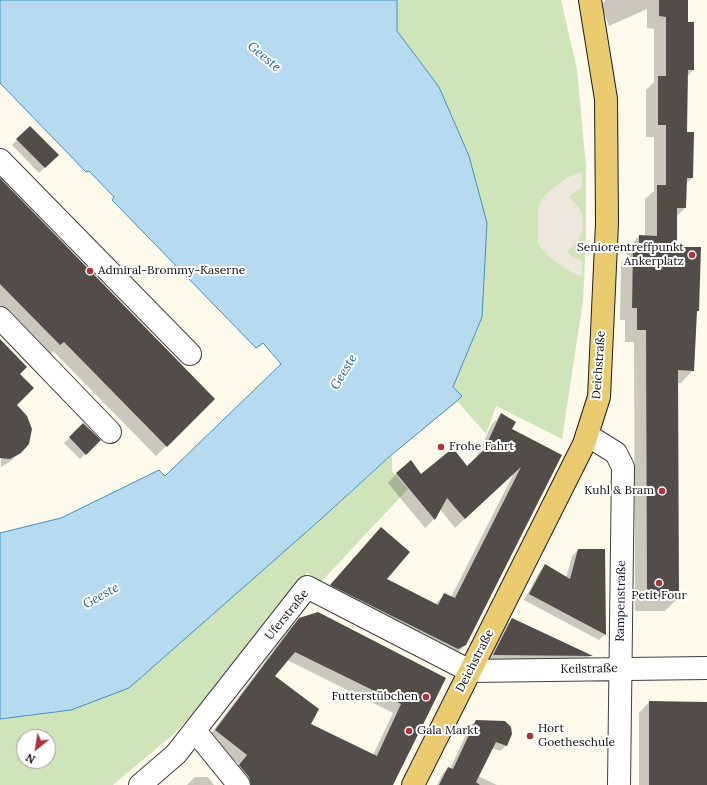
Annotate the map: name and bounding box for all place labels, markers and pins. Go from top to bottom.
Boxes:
place label: Seniorentreffpunkt Ankerplatz [577,241,684,269]
marker: Seniorentreffpunkt Ankerplatz [687,250,697,260]
place label: Admiral-Brommy-Kaserne [98,264,245,278]
marker: Admiral-Brommy-Kaserne [85,266,95,276]
place label: Frohe Fahrt [449,440,514,454]
marker: Frohe Fahrt [436,442,446,452]
place label: Kuhl & Bram [584,484,654,498]
marker: Kuhl & Bram [657,486,667,496]
marker: Petit Four [654,578,664,588]
place label: Petit Four [631,589,687,603]
place label: Futterstübchen [332,690,418,704]
marker: Futterstübchen [421,692,431,702]
place label: Hort Goetheschule [538,722,615,750]
place label: Gala Markt [417,724,478,738]
marker: Gala Markt [404,726,414,736]
marker: Hort Goetheschule [525,731,535,741]

